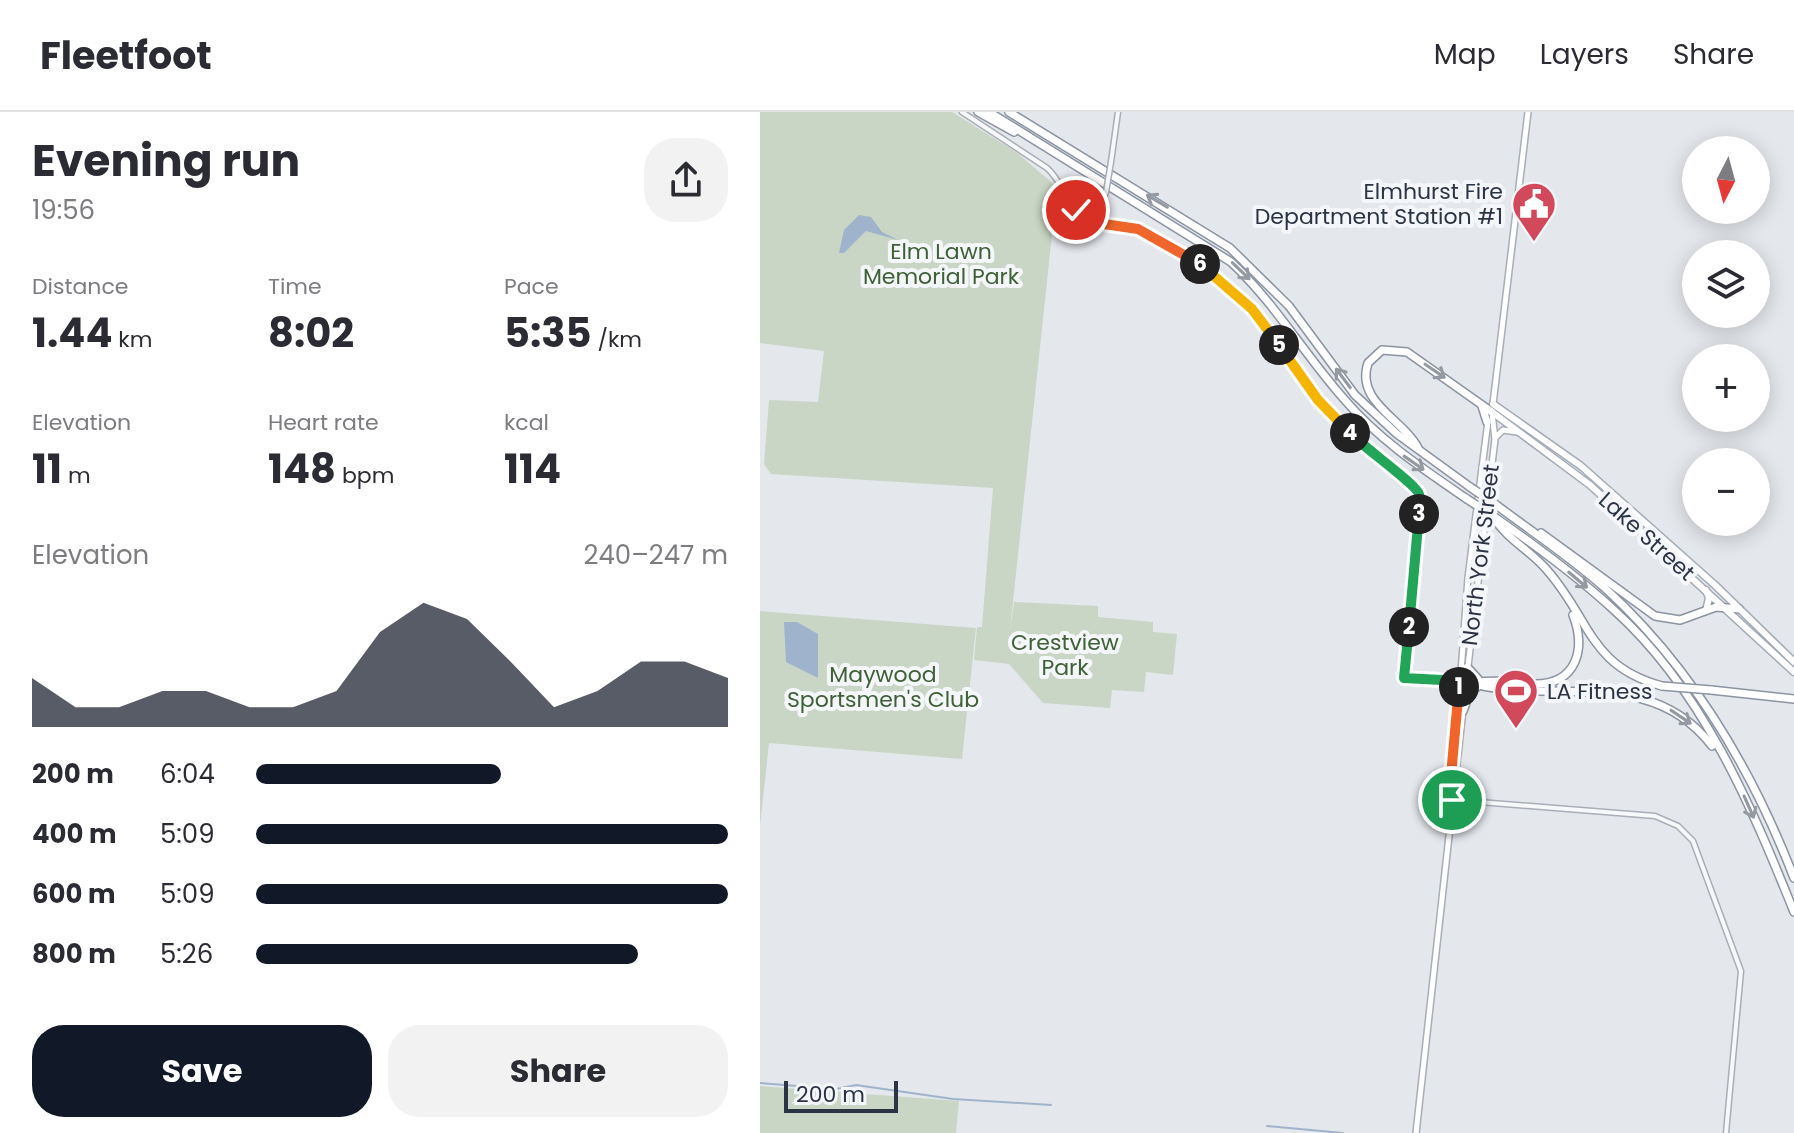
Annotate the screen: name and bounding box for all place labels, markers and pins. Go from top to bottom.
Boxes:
pin [1042,176,1110,244]
place label: Elmhurst Fire Department Station #1 [1255,176,1503,232]
public building icon: Elmhurst Fire Department Station #1 [1510,180,1558,243]
pin: 6 [1180,244,1220,284]
pin: 5 [1259,325,1299,365]
pin: 4 [1330,413,1370,453]
pin: 3 [1399,494,1439,534]
pin: 2 [1389,607,1429,647]
pin: 1 [1439,667,1479,707]
sports icon: LA Fitness [1492,667,1540,730]
place label: LA Fitness [1547,676,1652,707]
pin [1418,766,1486,834]

